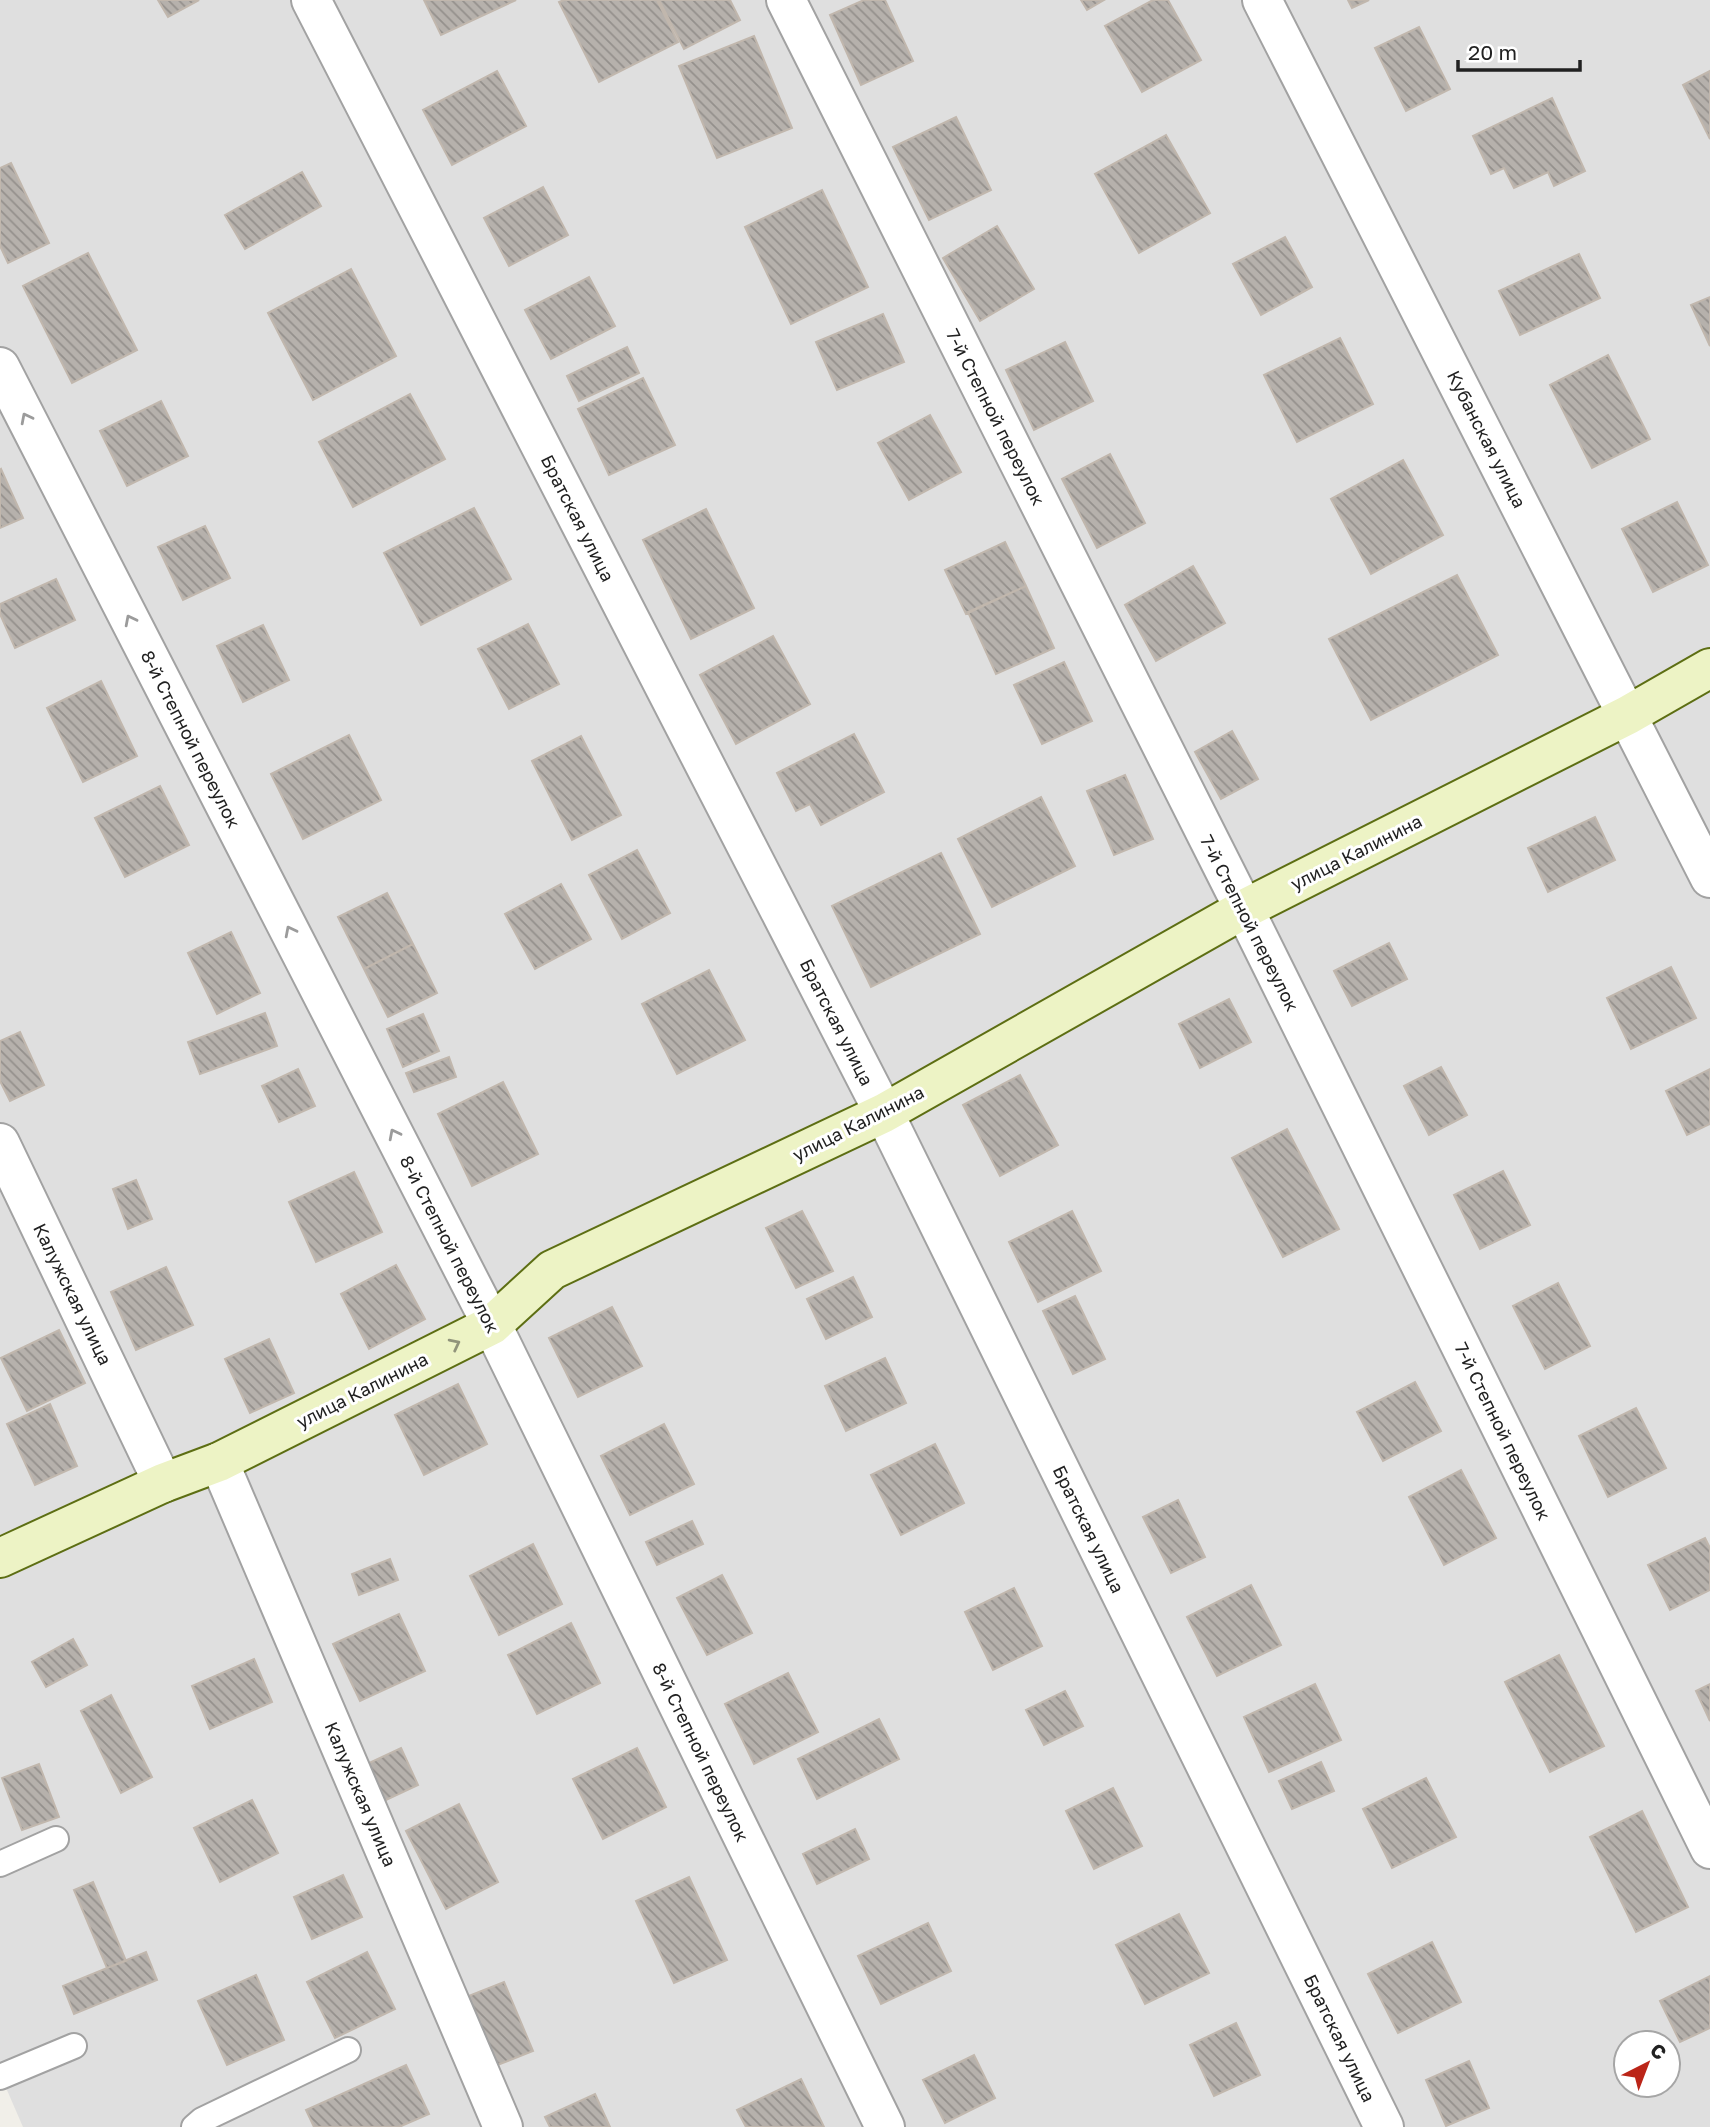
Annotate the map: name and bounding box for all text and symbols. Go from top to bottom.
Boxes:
scale bar [1458,28,1580,72]
text: 20 m [1468,39,1517,65]
street label: 7-й Степной переулок [942,325,1050,509]
street label: Кубанская улица [1443,367,1531,511]
one-way arrow [21,413,34,425]
street label: Братская улица [537,451,619,585]
one-way arrow [125,615,138,627]
street label: 8-й Степной переулок [137,646,245,832]
street label: улица Калинина [1287,809,1425,895]
street label: 7-й Степной переулок [1196,831,1304,1015]
one-way arrow [284,926,298,939]
street label: Братская улица [796,955,878,1089]
street label: улица Калинина [789,1080,927,1166]
one-way arrow [388,1129,402,1141]
street label: 8-й Степной переулок [396,1151,504,1337]
street label: Калужская улица [29,1219,117,1369]
one-way arrow [448,1338,460,1352]
street label: 7-й Степной переулок [1450,1339,1556,1523]
street label: улица Калинина [293,1347,431,1433]
street label: Братская улица [1049,1462,1129,1596]
street label: 8-й Степной переулок [648,1659,754,1845]
street label: Калужская улица [321,1718,401,1870]
street label: Братская улица [1300,1971,1380,2105]
north arrow [1612,2029,1682,2099]
text: С [1646,2038,1671,2064]

